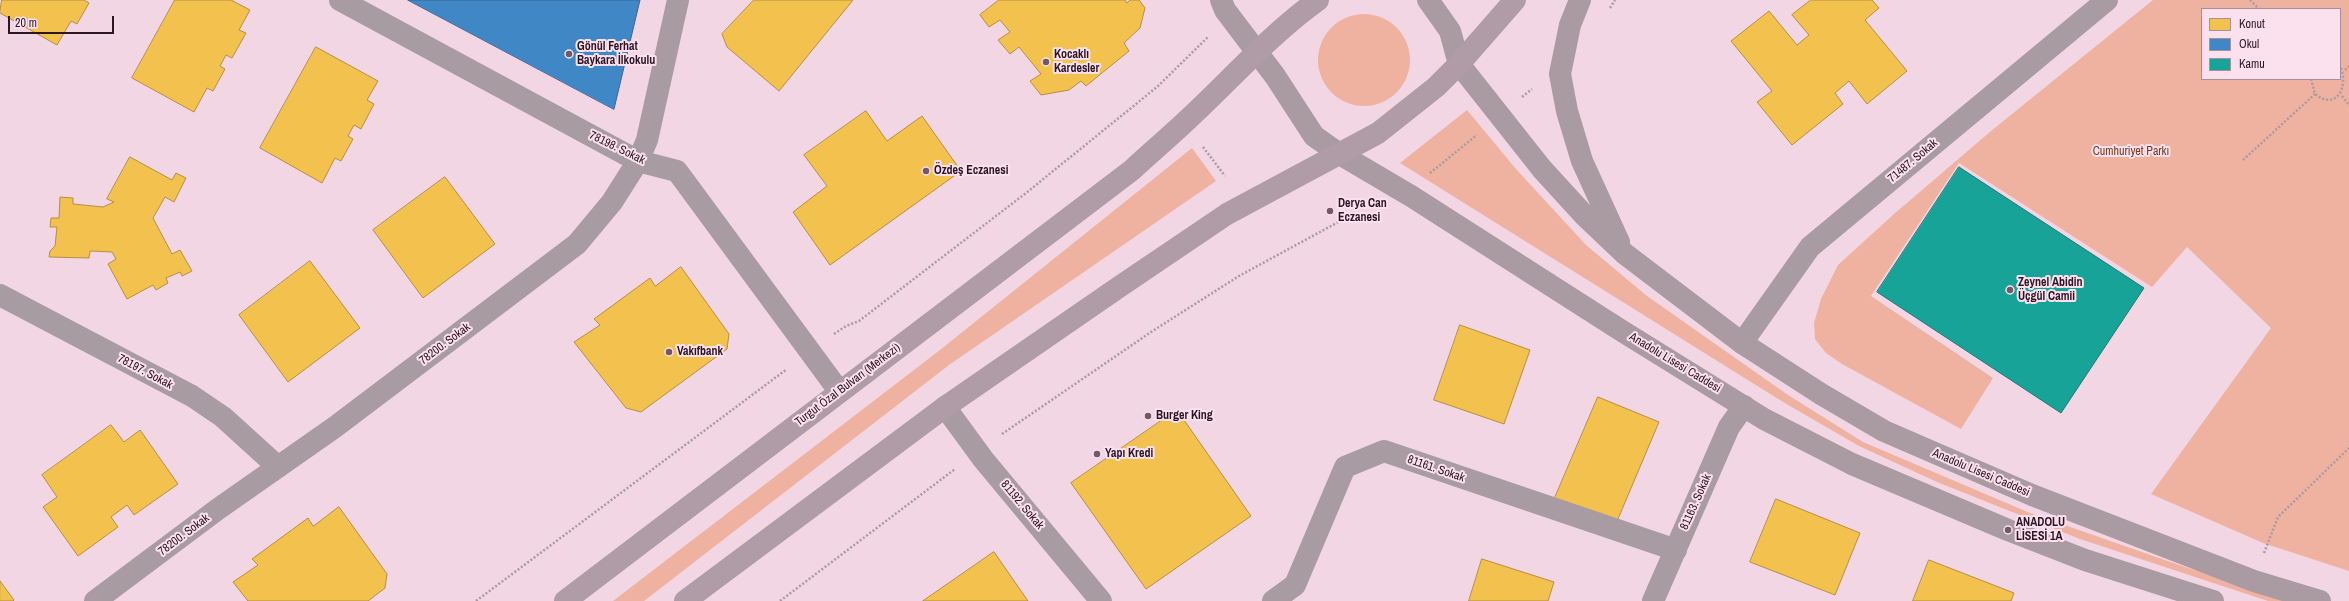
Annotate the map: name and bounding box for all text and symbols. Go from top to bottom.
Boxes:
scale bar [10,8,116,34]
legend [2201,8,2341,80]
text: 20 m [15,15,37,31]
text: Konut [2239,16,2265,32]
text: Okul [2239,36,2259,52]
place label: Gönül Ferhat Baykara İlkokulu [577,40,655,68]
place label: Kocaklı Kardesler [1054,48,1099,76]
marker: Gönül Ferhat Baykara İlkokulu [564,49,574,59]
text: Kamu [2239,56,2265,72]
marker: Kocaklı Kardesler [1041,57,1051,67]
street label: 78198. Sokak [587,128,647,168]
street label: 71487. Sokak [1885,136,1941,186]
park label: Cumhuriyet Parkı [2093,145,2169,159]
place label: Özdeş Eczanesi [934,164,1008,178]
marker: Özdeş Eczanesi [921,166,931,176]
place label: Derya Can Eczanesi [1338,197,1387,225]
marker: Derya Can Eczanesi [1325,206,1335,216]
place label: Zeynel Abidin Üçgül Camii [2018,276,2083,304]
marker: Zeynel Abidin Üçgül Camii [2005,285,2015,295]
street label: 78200. Sokak [417,320,473,368]
street label: Anadolu Lisesi Caddesi [1627,330,1723,396]
street label: Turgut Özal Bulvarı (Merkezi) [792,341,904,429]
place label: Vakıfbank [677,345,723,359]
marker: Vakıfbank [664,347,674,357]
street label: 78197. Sokak [115,352,175,392]
place label: Burger King [1156,409,1213,423]
marker: Burger King [1143,411,1153,421]
street label: Anadolu Lisesi Caddesi [1930,446,2032,500]
place label: Yapı Kredi [1105,447,1153,461]
marker: Yapı Kredi [1092,449,1102,459]
street label: 81161. Sokak [1406,453,1466,485]
street label: 81163. Sokak [1677,472,1715,532]
street label: 81192. Sokak [997,478,1047,532]
street label: 78200. Sokak [156,511,212,559]
place label: ANADOLU LİSESİ 1A [2016,516,2065,544]
marker: ANADOLU LİSESİ 1A [2003,525,2013,535]

